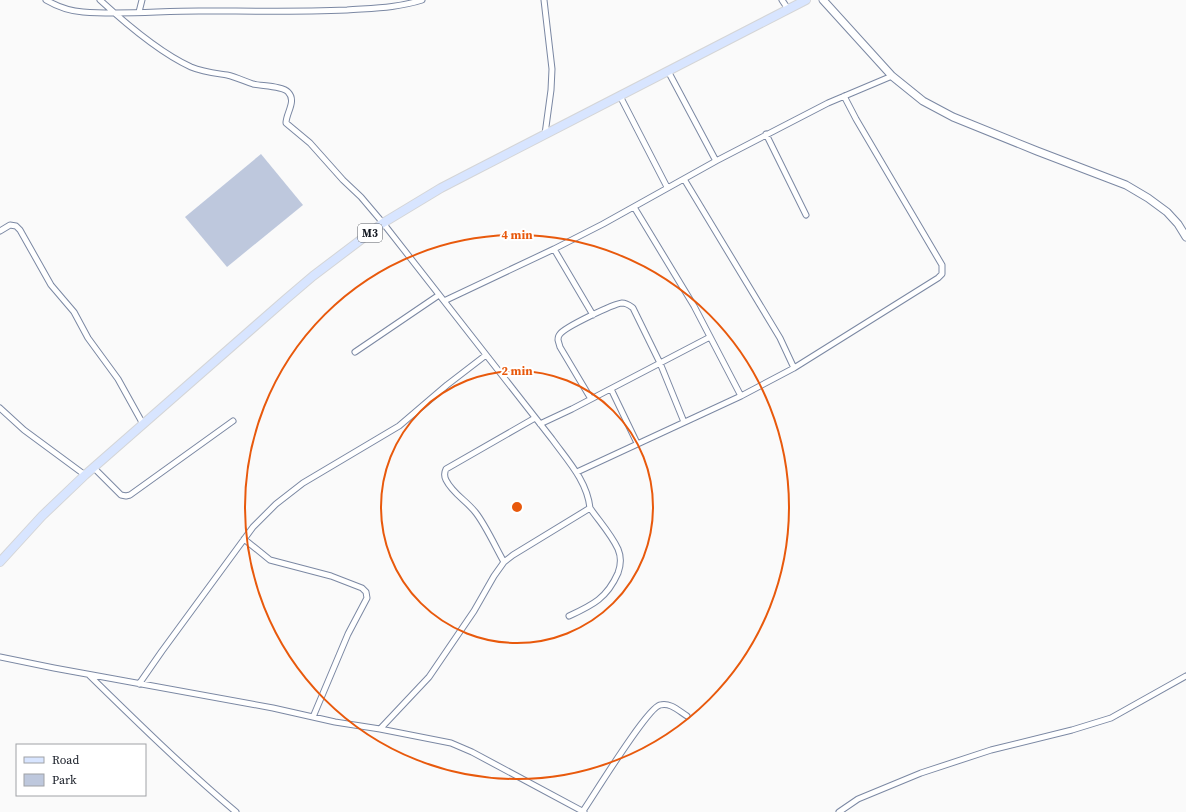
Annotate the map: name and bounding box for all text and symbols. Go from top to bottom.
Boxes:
road number: M3 [358,224,382,242]
text: 4 min [501,227,533,243]
text: 2 min [501,363,533,379]
centre of rings [510,500,524,514]
legend [16,744,146,796]
text: Road [52,752,79,768]
text: Park [52,772,77,788]

